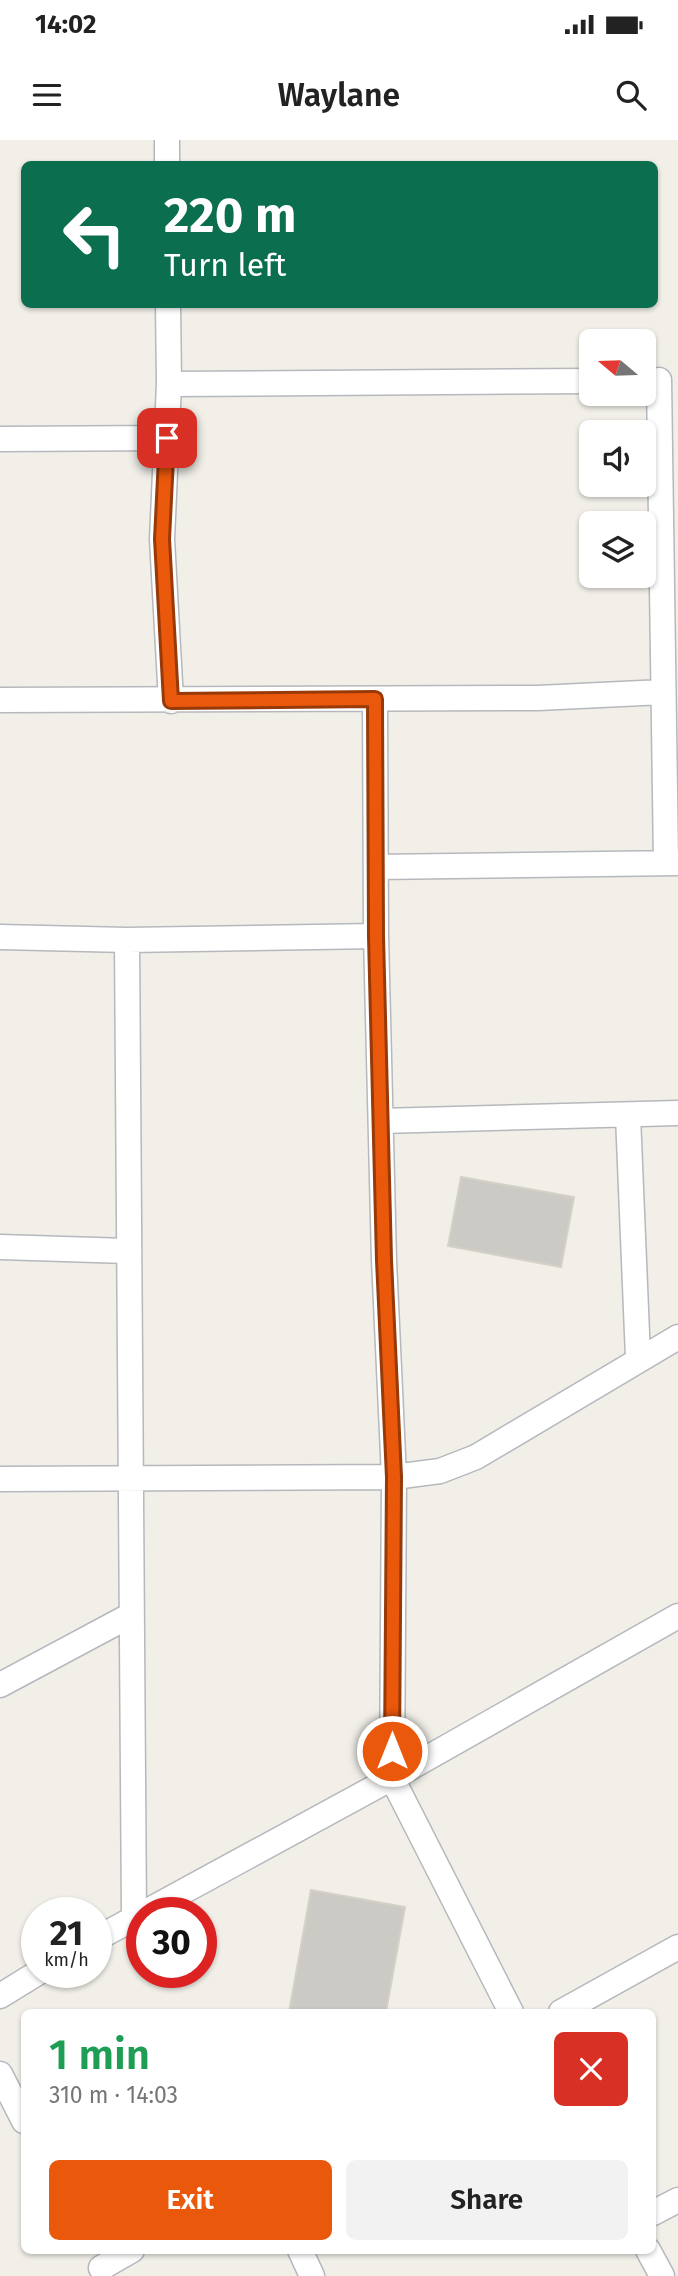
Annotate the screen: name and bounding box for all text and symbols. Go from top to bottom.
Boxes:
text: 14:02 [35,9,96,40]
icon: menu [28,76,66,114]
text: Waylane [278,76,400,114]
icon: search [612,76,650,114]
text: 220 m [164,186,296,245]
icon: left [49,189,140,280]
text: Turn left [164,246,286,284]
north arrow [579,329,656,406]
map controls [579,329,656,588]
pin [137,408,197,468]
icon: arrive [148,419,186,457]
button: sound [579,420,656,497]
button: layers [579,511,656,588]
position arrow [355,1714,429,1788]
speed limit sign: 30 [126,1897,217,1988]
text: 21 [50,1912,83,1954]
text: km/h [44,1949,89,1971]
text: 1 min [49,2030,150,2080]
button: close [554,2032,628,2106]
text: 310 m · 14:03 [49,2081,178,2109]
button: Exit [49,2160,332,2240]
button: Share [346,2160,628,2240]

